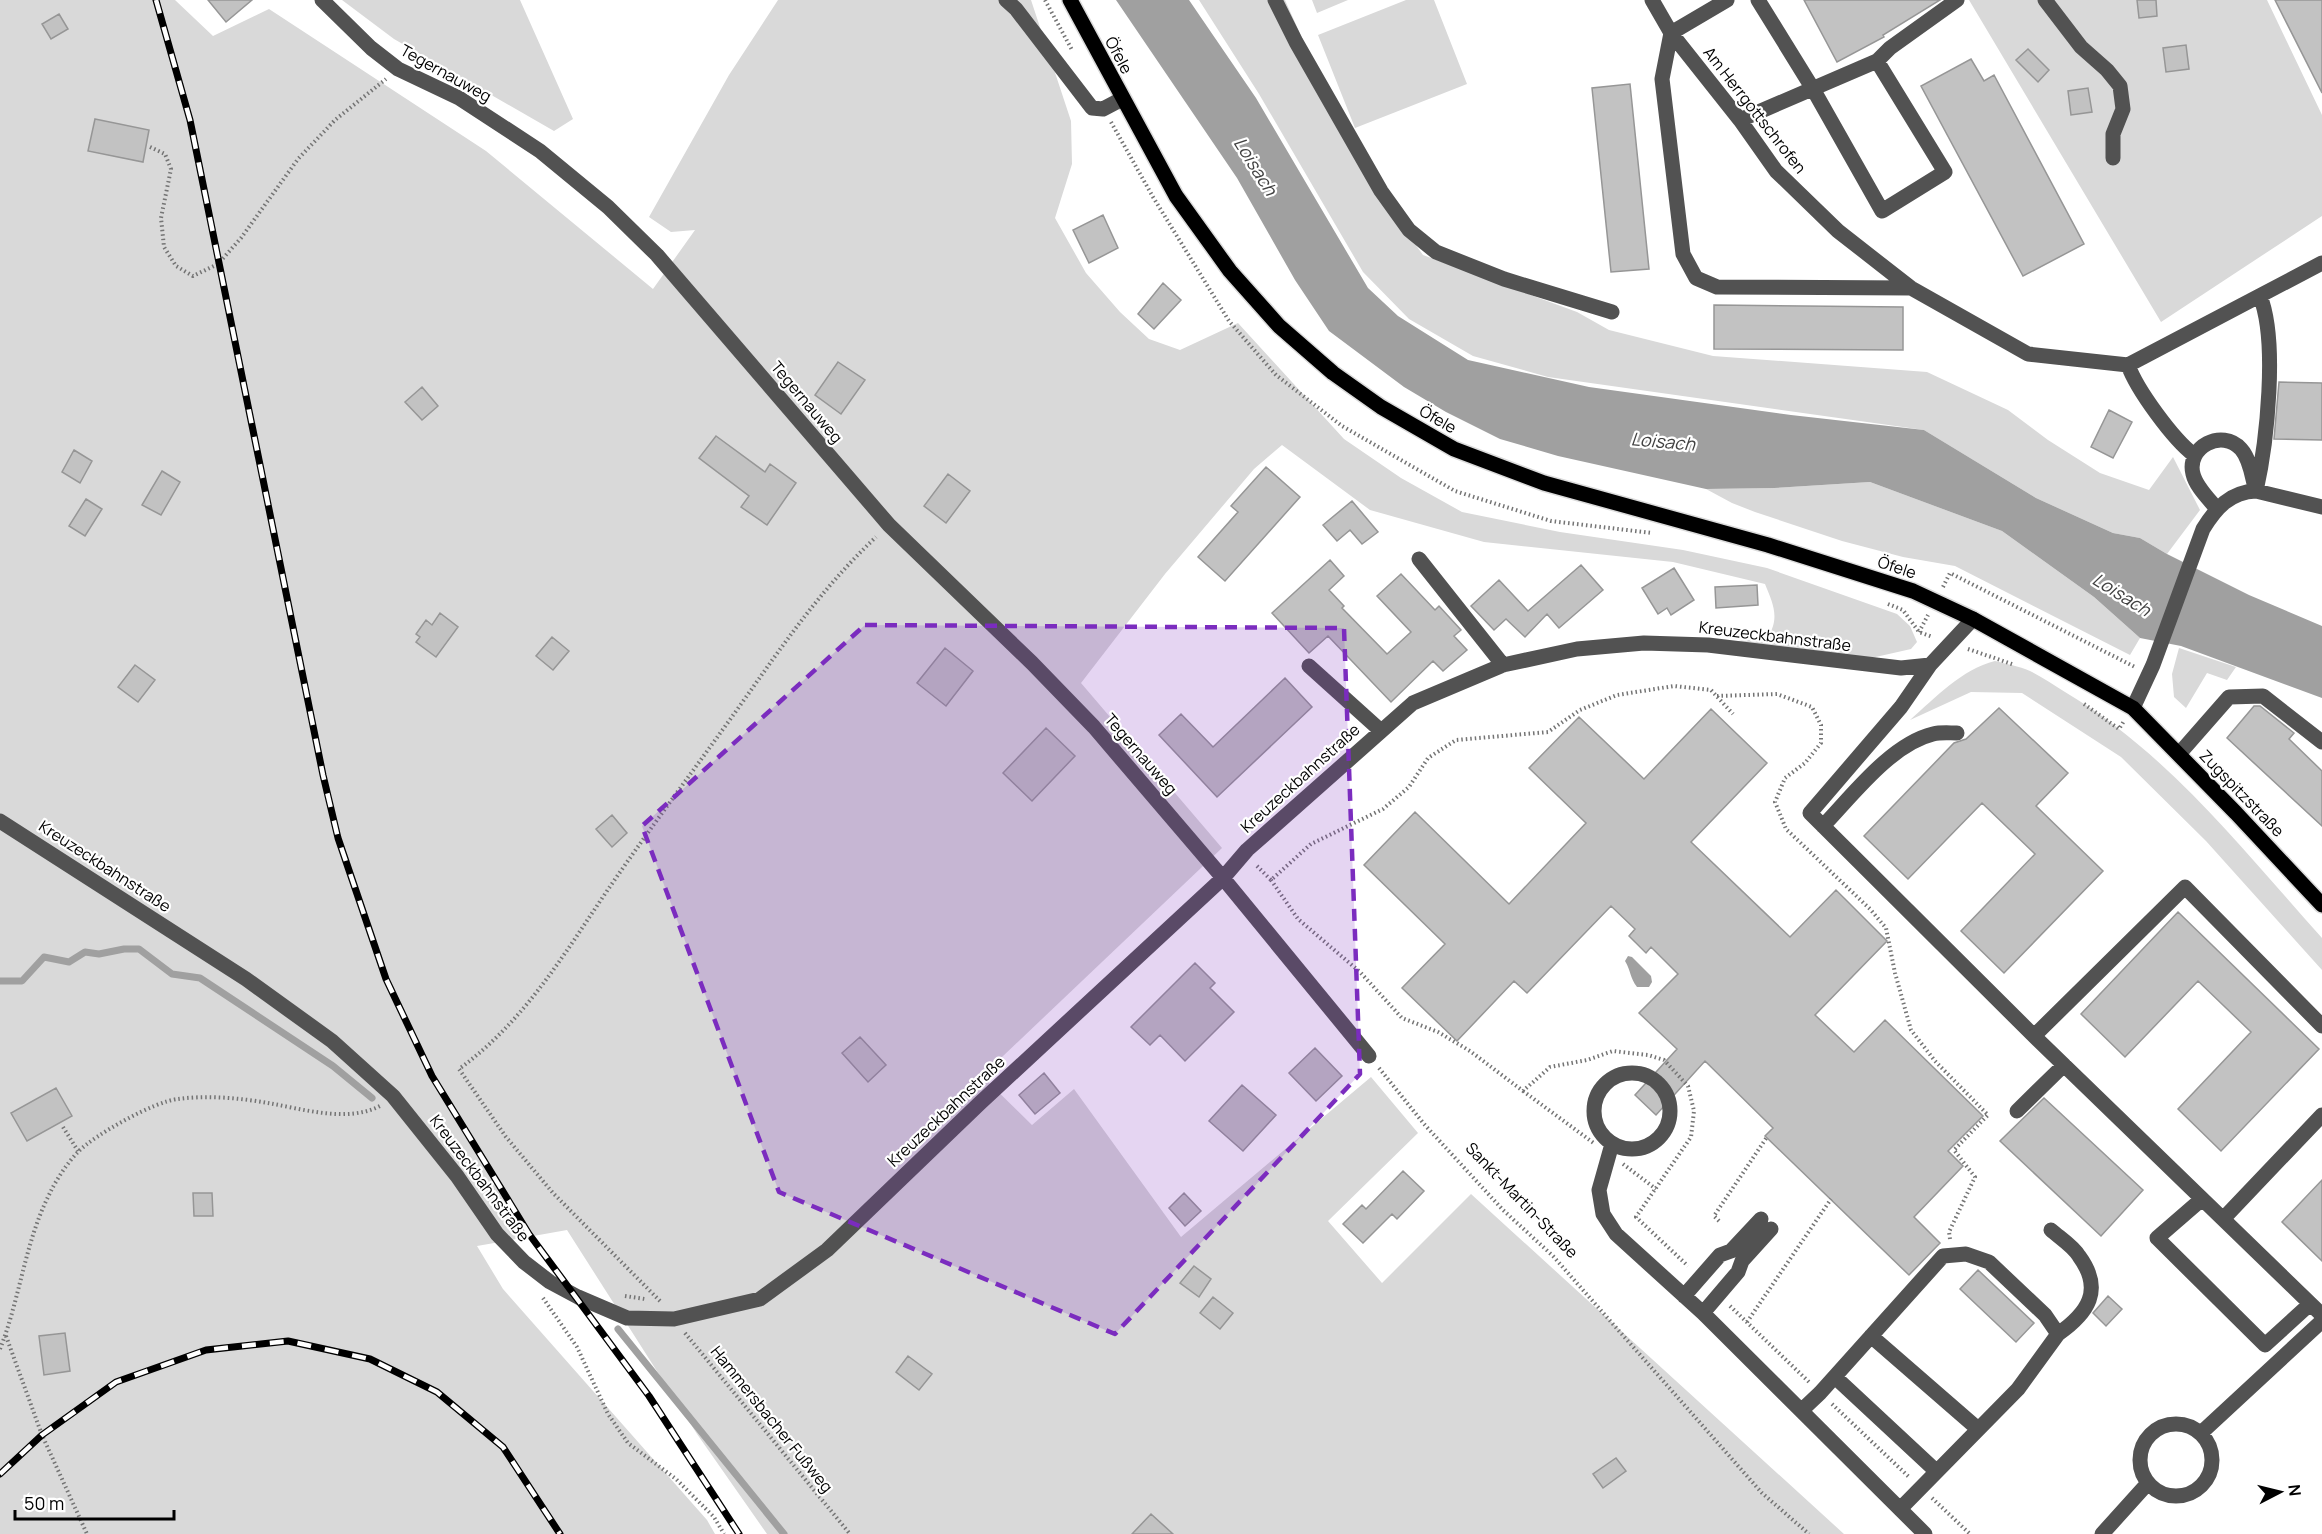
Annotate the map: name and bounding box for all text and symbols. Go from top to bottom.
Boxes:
street label: Öfele [1100,32,1138,78]
street label: Tegernauweg [397,39,495,107]
street label: Am Herrgottschrofen [1699,42,1811,178]
water label: Loisach [1229,132,1284,201]
street label: Tegernauweg [766,356,848,448]
street label: Öfele [1415,400,1461,438]
water label: Loisach [1630,426,1697,456]
street label: Öfele [1875,550,1919,584]
water label: Loisach [2088,567,2157,622]
street label: Kreuzeckbahnstraße [1698,616,1852,656]
street label: Tegernauweg [1100,709,1182,799]
street label: Kreuzeckbahnstraße [1236,719,1364,837]
street label: Zugspitzstraße [2195,745,2289,841]
street label: Kreuzeckbahnstraße [35,815,175,917]
street label: Kreuzeckbahnstraße [882,1051,1010,1171]
street label: Kreuzeckbahnstraße [425,1110,535,1246]
street label: Sankt-Martin-Straße [1461,1137,1583,1263]
street label: Hammersbacher Fußweg [706,1341,838,1497]
north arrow [2250,1462,2310,1522]
scale bar [15,1483,174,1521]
text: N [2283,1483,2307,1497]
text: 50 m [24,1491,64,1515]

